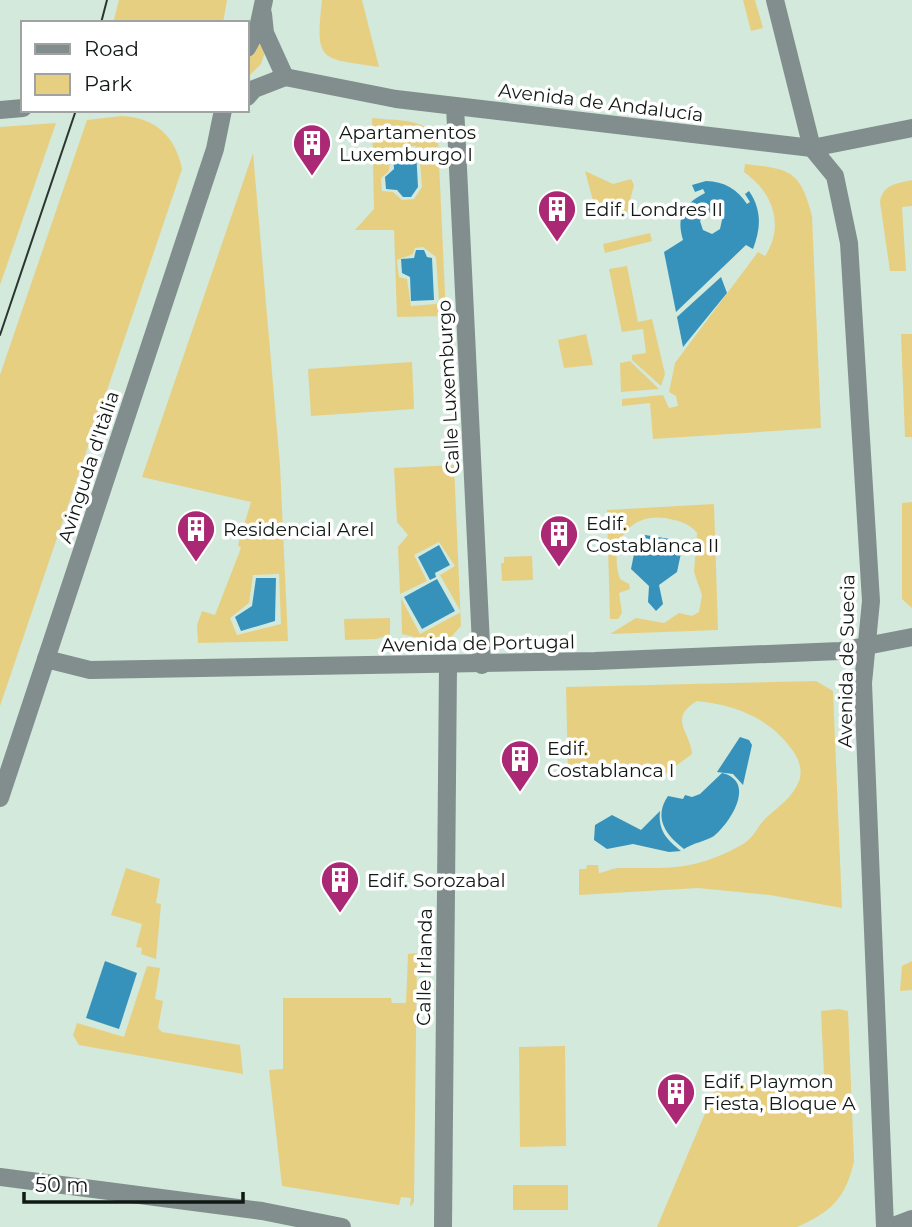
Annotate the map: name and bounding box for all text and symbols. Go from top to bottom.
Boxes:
legend [21,21,248,112]
text: Road [84,36,139,61]
text: Park [84,71,132,96]
street label: Avenida de Andalucía [497,79,705,126]
place label: Apartamentos Luxemburgo I [339,121,476,166]
building icon: Apartamentos Luxemburgo I [291,122,333,177]
building icon: Edif. Londres II [536,188,578,243]
place label: Edif. Londres II [584,198,723,221]
street label: Calle Luxemburgo [432,299,465,475]
street label: Avinguda d'Itàlia [53,388,124,546]
building icon: Residencial Arel [175,508,217,563]
place label: Edif. Costablanca II [586,512,719,557]
building icon: Edif. Costablanca II [538,513,580,568]
place label: Residencial Arel [223,518,374,541]
street label: Avenida de Suecia [833,574,860,748]
street label: Avenida de Portugal [381,630,575,657]
place label: Edif. Costablanca I [547,737,674,782]
building icon: Edif. Costablanca I [499,738,541,793]
building icon: Edif. Sorozabal [319,859,361,914]
place label: Edif. Sorozabal [367,869,506,892]
street label: Calle Irlanda [412,908,437,1026]
place label: Edif. Playmon Fiesta, Bloque A [703,1070,856,1115]
building icon: Edif. Playmon Fiesta, Bloque A [655,1071,697,1126]
scale bar [24,1160,243,1204]
text: 50 m [35,1172,89,1197]

